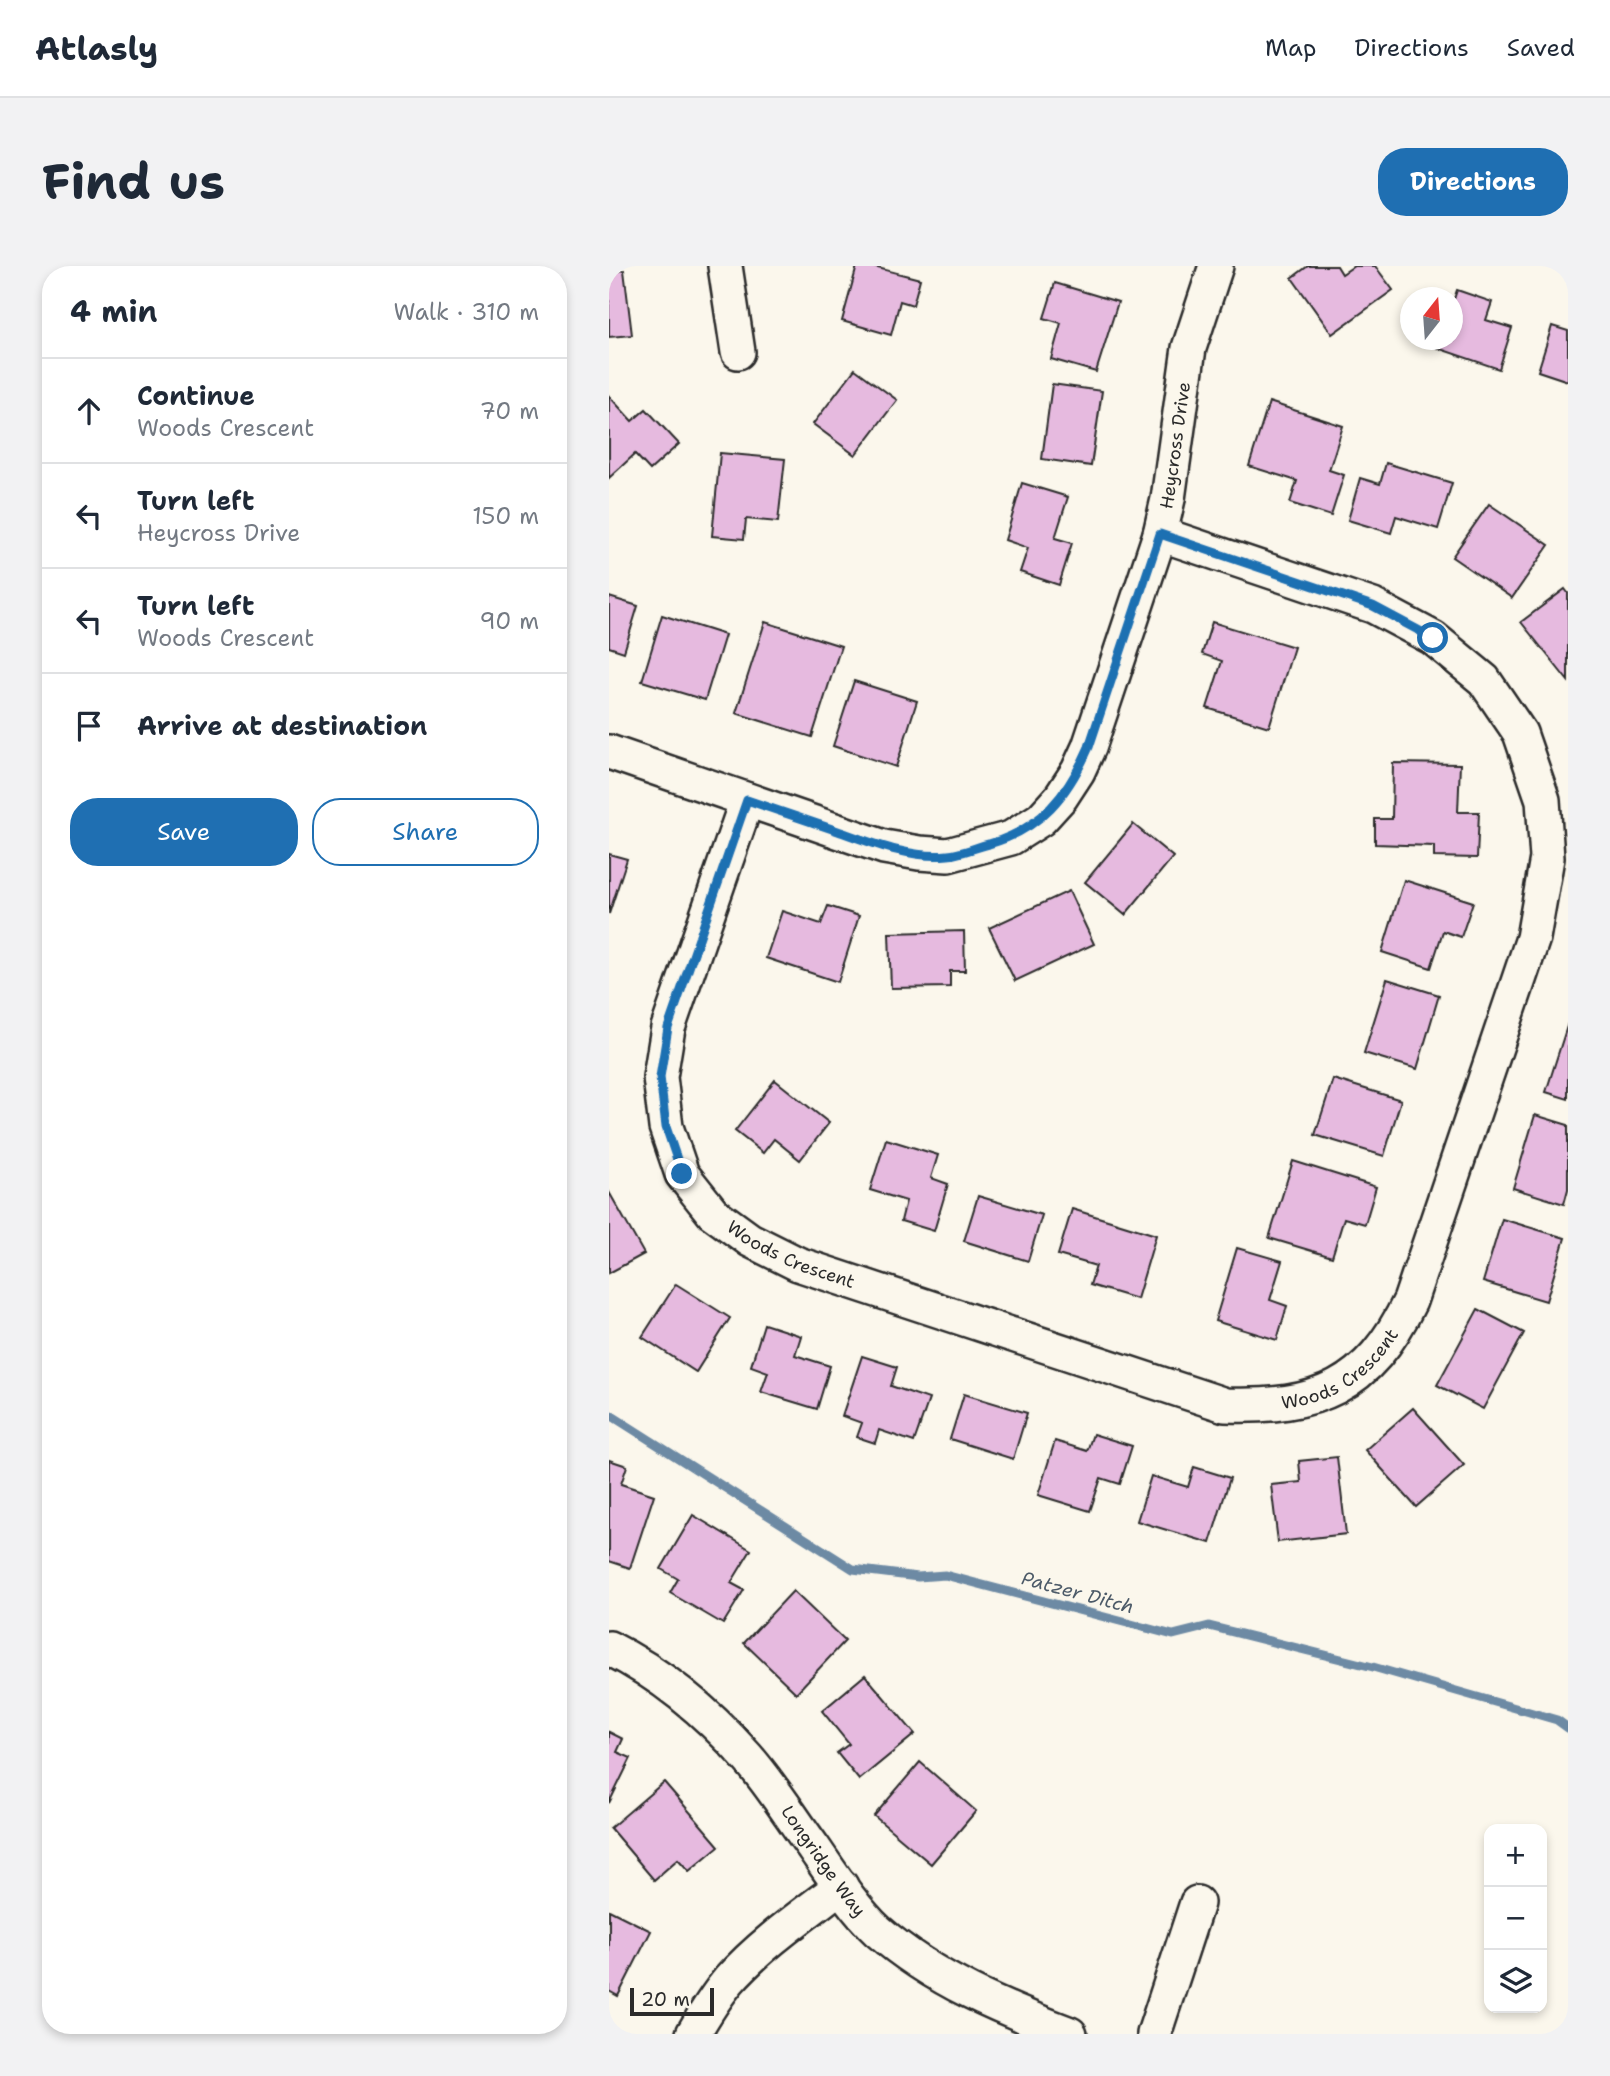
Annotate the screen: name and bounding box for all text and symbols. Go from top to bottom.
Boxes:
text: Atlasly [35,26,158,71]
text: Map [1265,32,1316,64]
text: Directions [1354,32,1469,64]
text: Saved [1507,32,1575,64]
button: Directions [1378,148,1568,216]
text: Find us [42,149,225,215]
north arrow [1400,287,1463,350]
text: 4 min [70,291,157,332]
text: Walk · 310 m [394,297,539,327]
text: Continue [137,378,255,413]
street label: Heycross Drive [1154,380,1196,511]
icon: ahead [70,392,108,430]
text: 70 m [480,396,539,426]
text: Woods Crescent [137,413,314,443]
text: Turn left [137,483,254,518]
icon: left [70,497,108,535]
text: 150 m [472,501,539,531]
text: Heycross Drive [137,518,300,548]
text: Turn left [137,588,254,623]
icon: left [70,602,108,640]
text: 90 m [479,606,539,636]
route start [1417,622,1448,653]
text: Woods Crescent [137,623,314,653]
icon: arrive [70,707,108,745]
text: Arrive at destination [137,708,427,743]
button: Save [70,798,298,866]
button: Share [312,798,539,866]
route end [666,1158,697,1189]
street label: Woods Crescent [722,1215,858,1294]
street label: Woods Crescent [1280,1324,1404,1415]
water label: Patzer Ditch [1019,1565,1137,1619]
street label: Longridge Way [776,1801,871,1922]
map controls [1484,1824,1547,2013]
button: + [1484,1824,1547,1887]
button: − [1484,1887,1547,1950]
button: layers [1484,1950,1547,2013]
scale bar [630,1985,714,2017]
text: 20 m [641,1987,690,2012]

